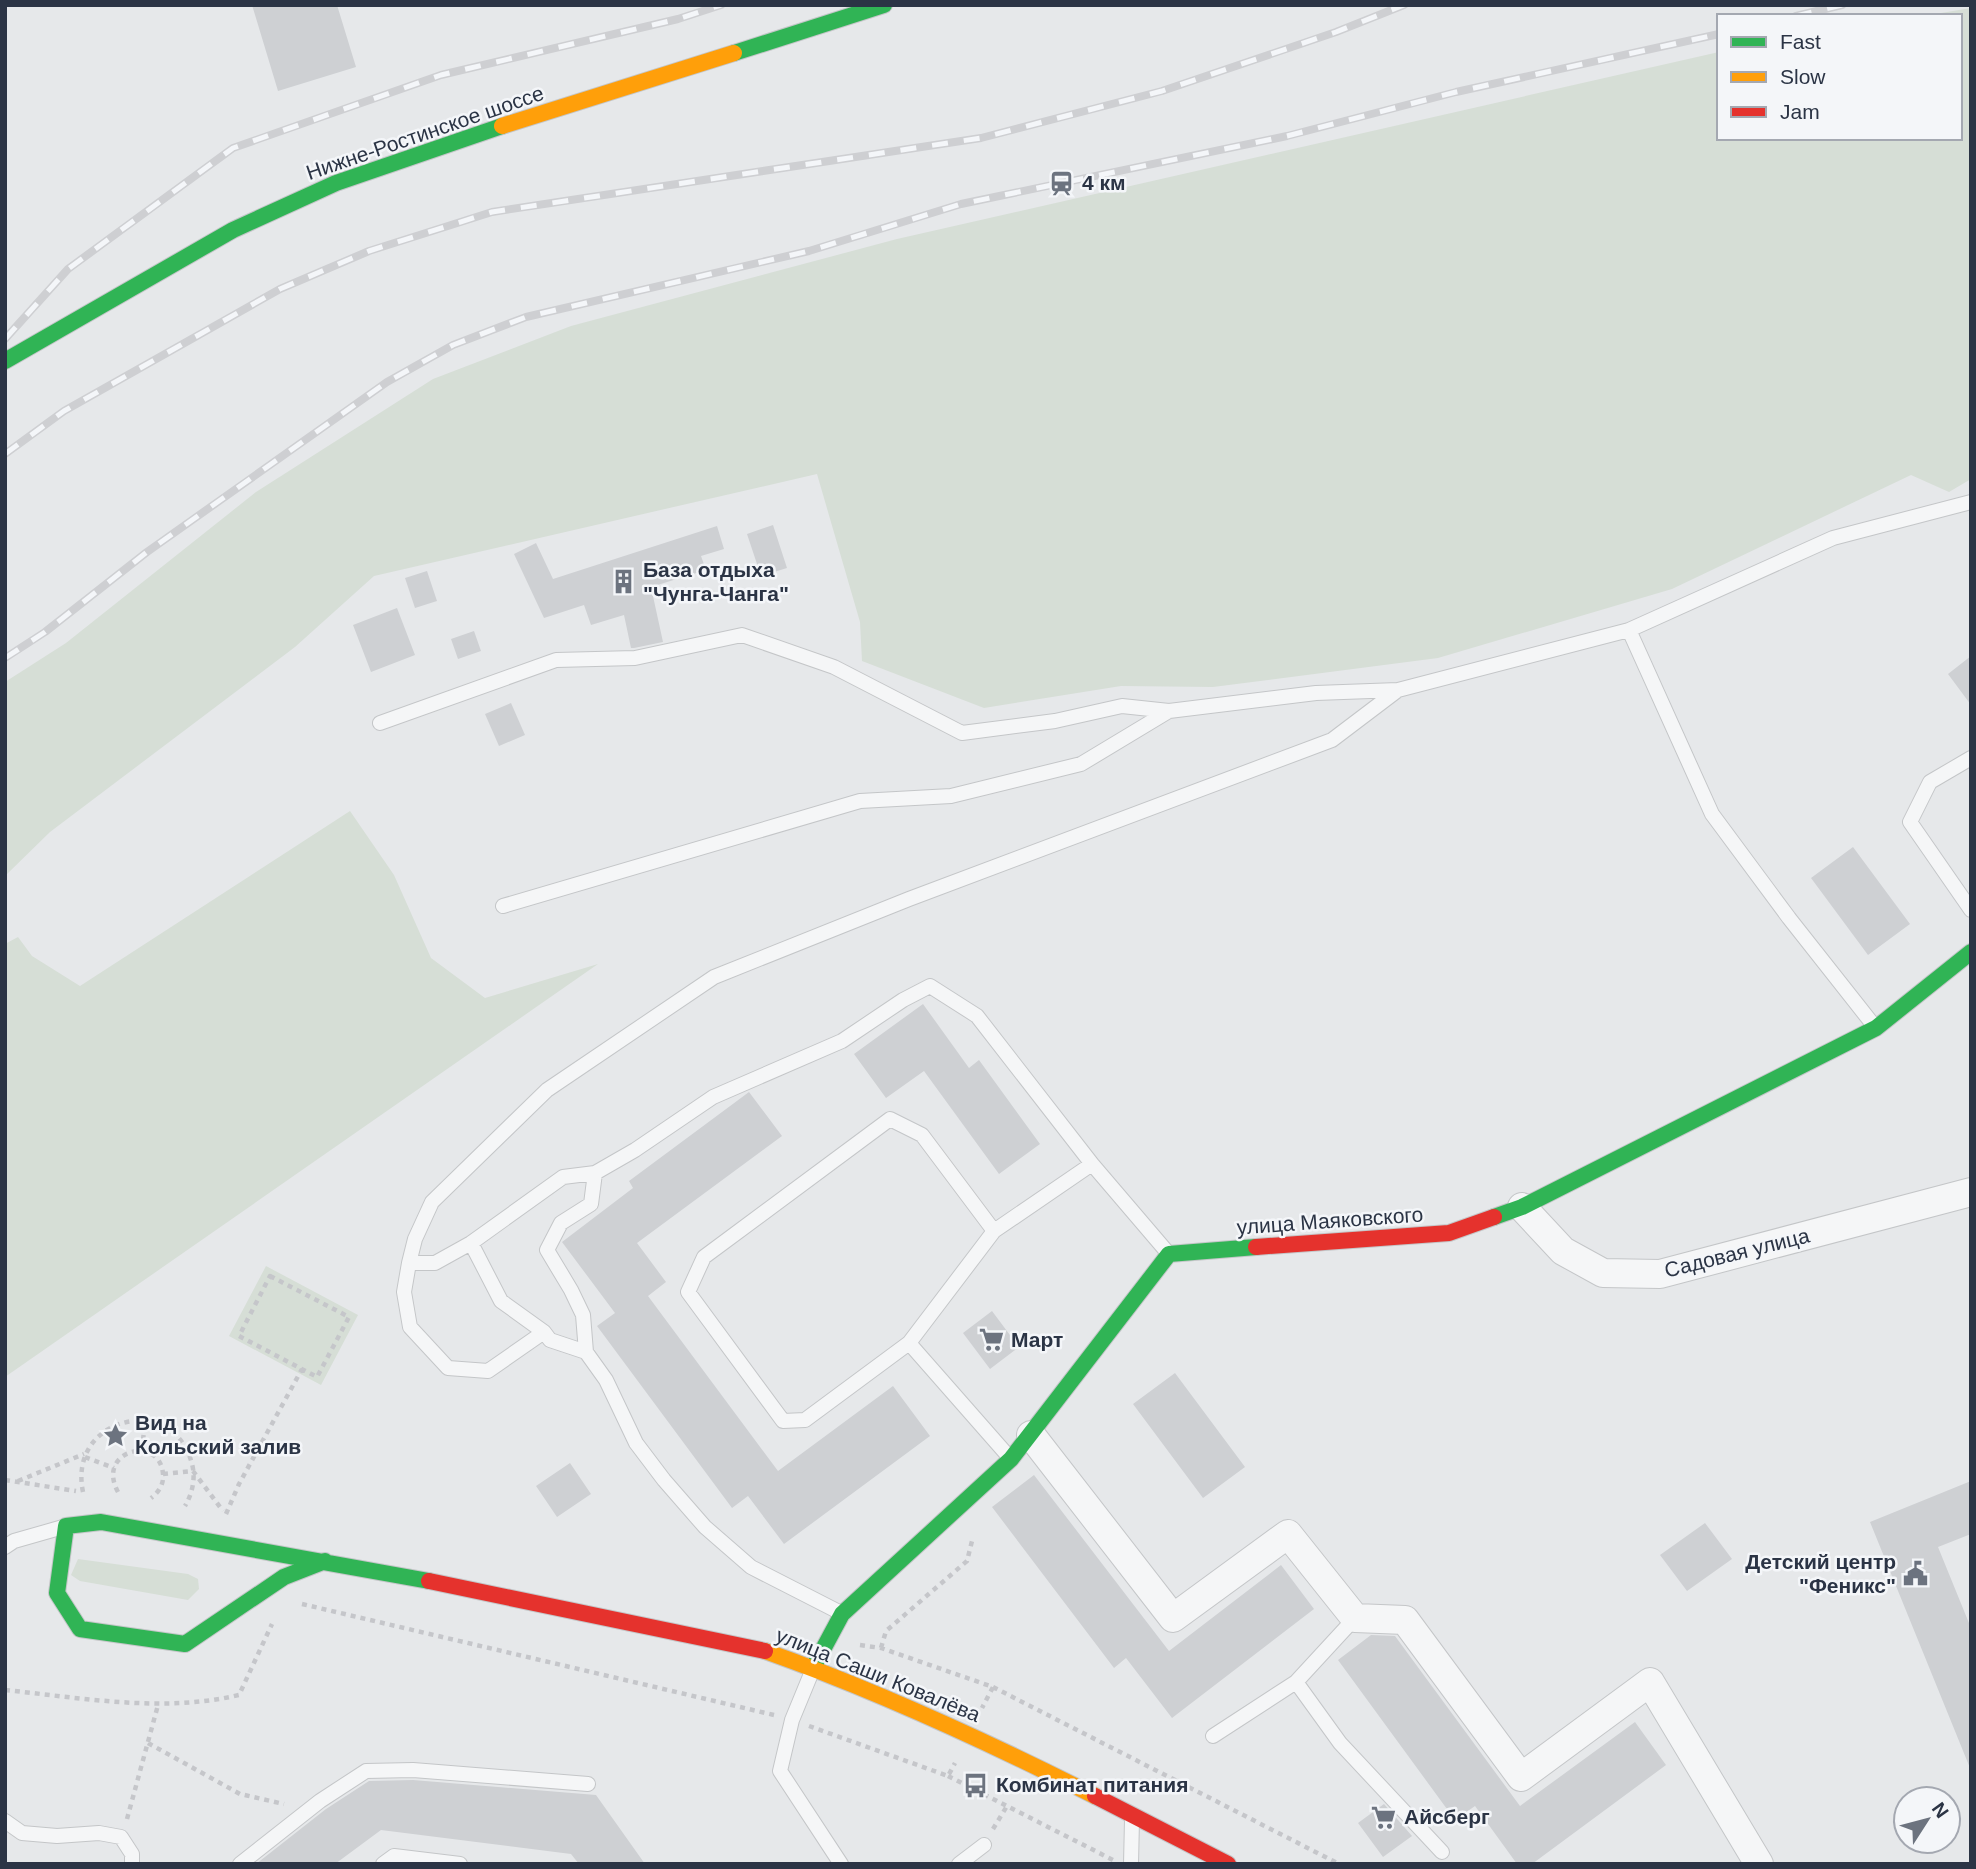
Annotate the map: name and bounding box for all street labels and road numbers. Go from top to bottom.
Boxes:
street label: Нижне-Ростинское шоссе [303,81,547,184]
street label: улица Маяковского [1236,1203,1424,1238]
street label: Садовая улица [1662,1223,1812,1282]
street label: улица Саши Ковалёва [773,1623,984,1726]

